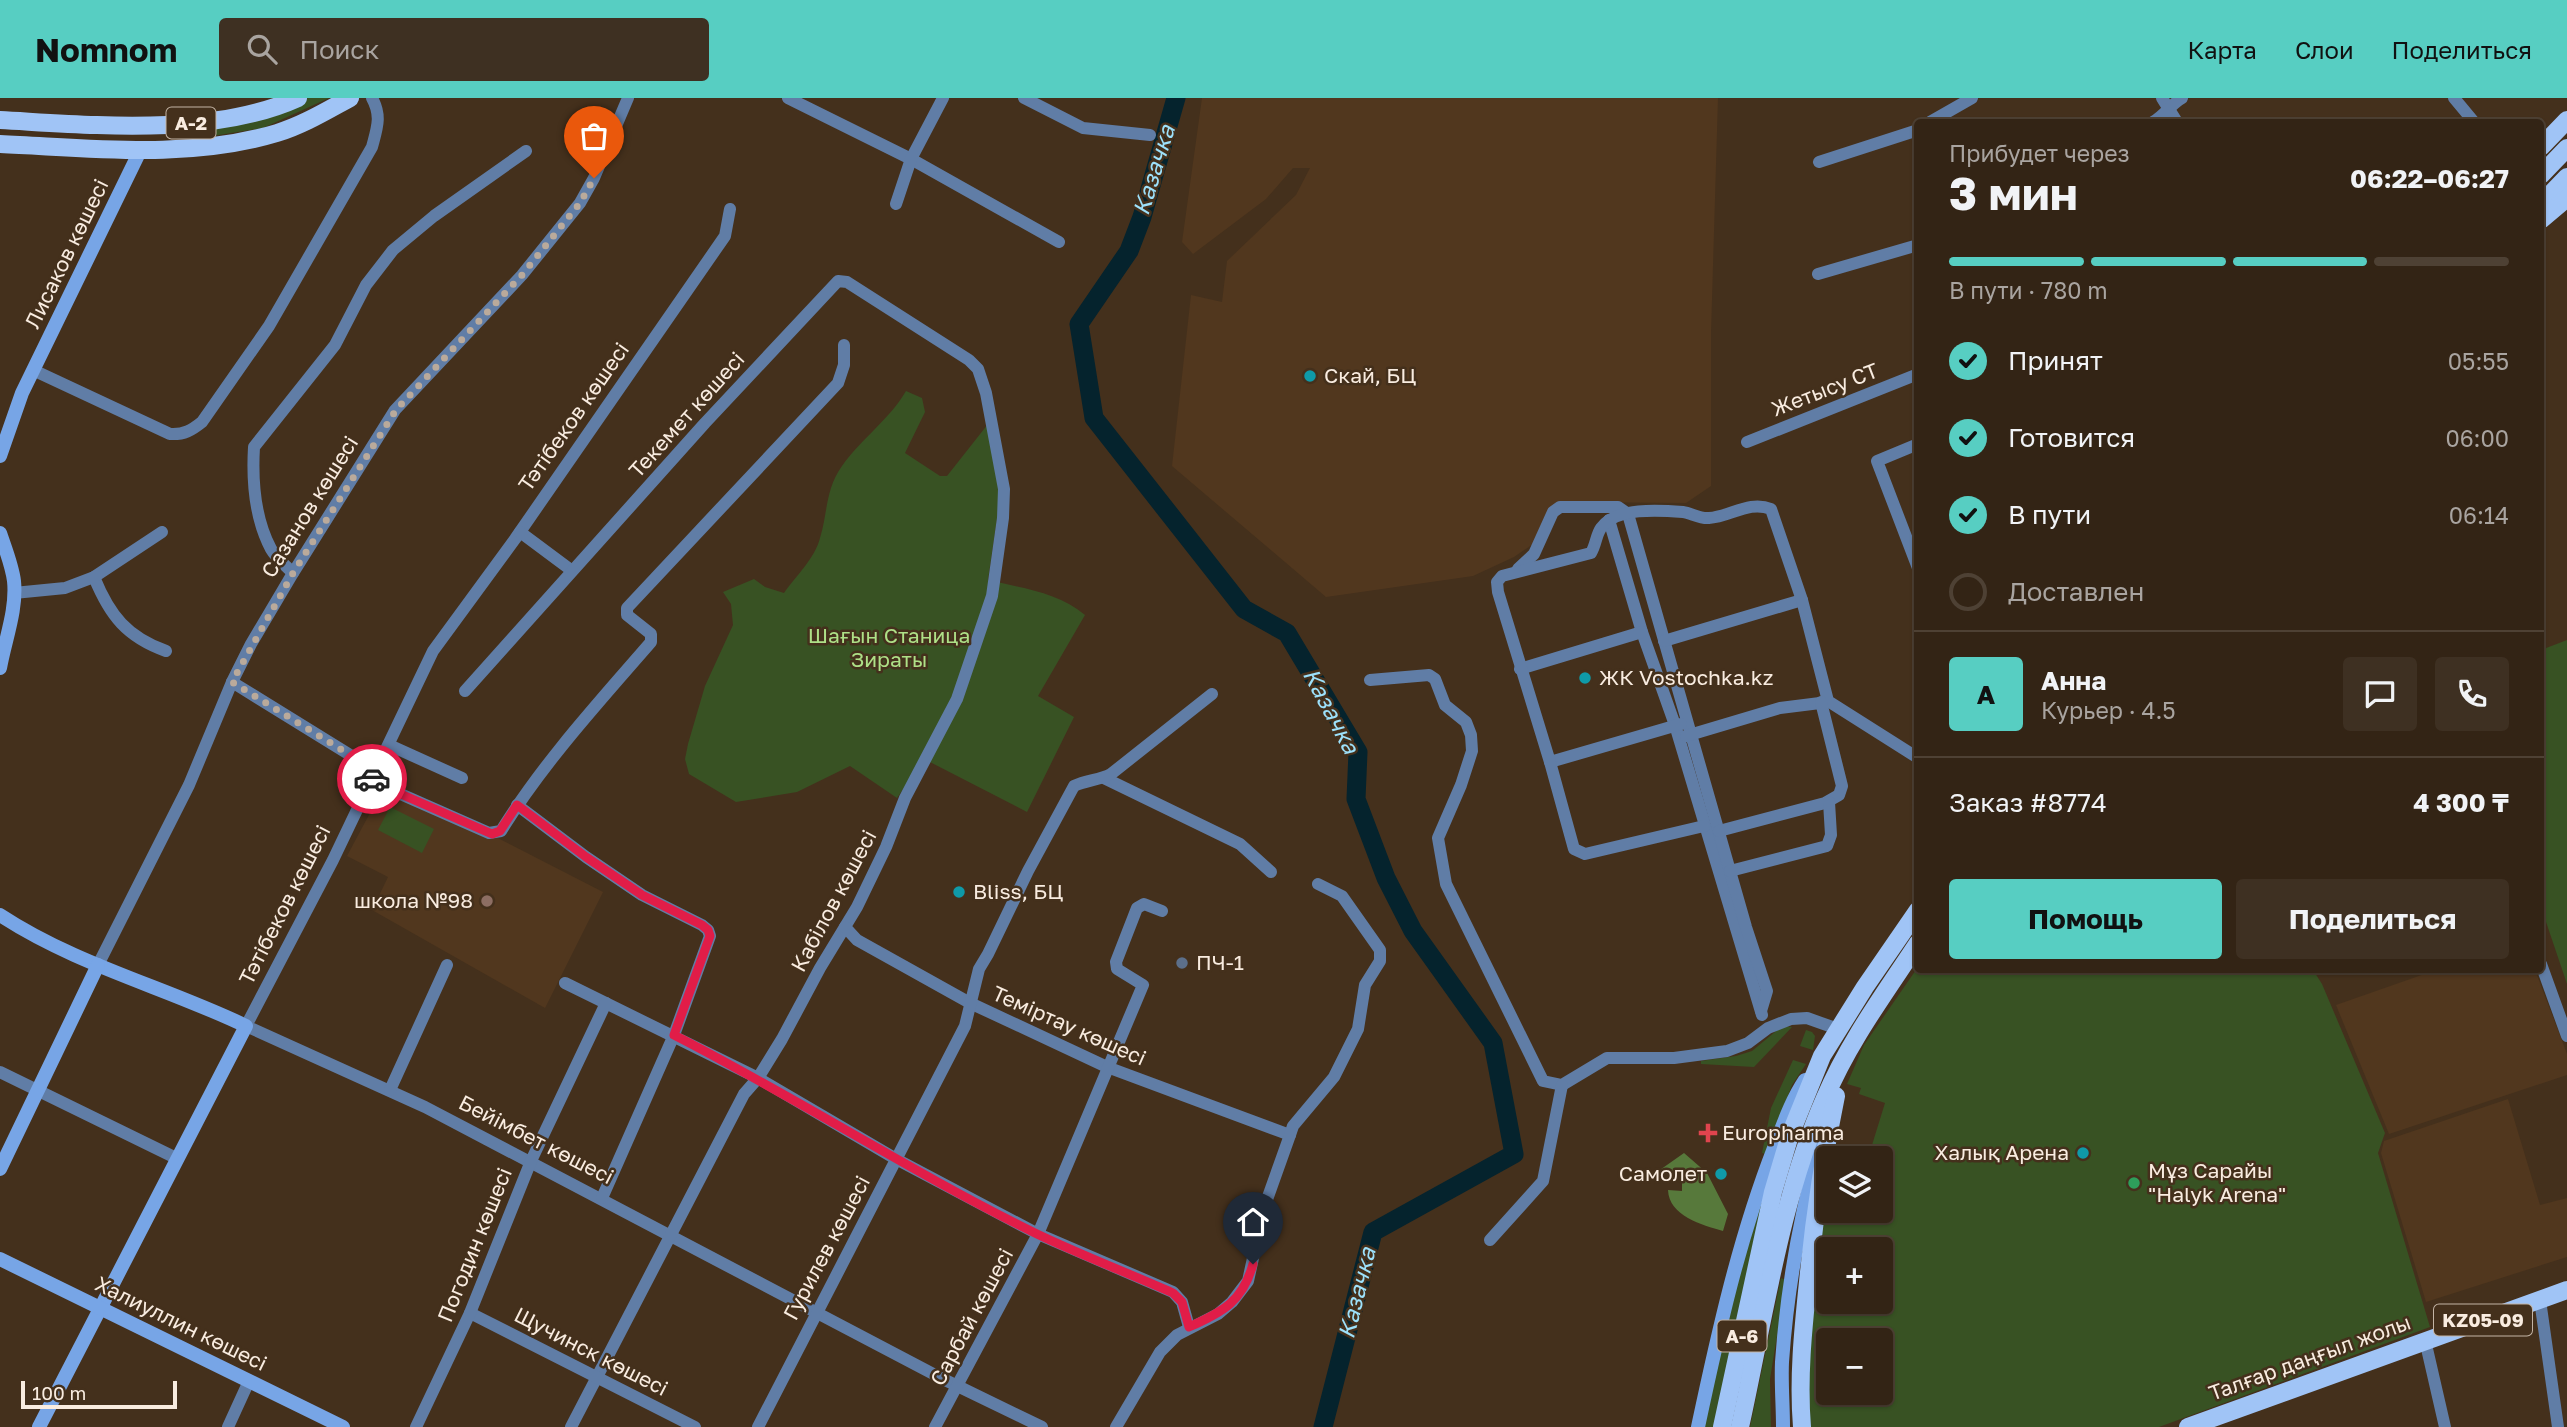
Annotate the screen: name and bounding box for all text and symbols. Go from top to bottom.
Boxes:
search box [219,18,709,81]
text: Nomnom [35,30,177,69]
icon: search [243,30,281,68]
text: Поиск [299,34,380,65]
text: Карта [2187,35,2257,64]
text: Слои [2295,35,2354,64]
text: Поделиться [2392,35,2532,64]
pin [564,106,624,178]
road number: A-2 [166,108,216,139]
icon: bag [575,117,613,155]
water label: Казачка [1126,120,1180,218]
text: Прибудет через [1949,139,2130,167]
text: 06:22–06:27 [2350,163,2509,194]
text: 3 мин [1949,165,2078,220]
street label: Лисаков көшесі [19,175,114,333]
text: В пути · 780 m [1949,276,2108,304]
street label: Тәтібеков көшесі [512,337,634,496]
icon: check [1949,342,1987,380]
text: Принят [2008,345,2103,376]
street label: Текемет көшесі [623,346,750,483]
text: 05:55 [2448,347,2509,375]
street label: Жетысу СТ [1768,357,1882,421]
place label: Скай, БЦ [1324,362,1416,388]
marker: Скай, БЦ [1302,368,1318,384]
icon: check [1949,419,1987,457]
text: Готовится [2008,422,2135,453]
text: 06:00 [2445,424,2509,452]
street label: Сазанов көшесі [255,431,363,582]
icon: check [1949,496,1987,534]
text: В пути [2008,499,2091,530]
text: 06:14 [2449,501,2509,529]
text: Доставлен [2008,576,2144,607]
park label: Шағын Станица Зираты [808,622,970,672]
button: chat [2343,657,2417,731]
button: phone [2435,657,2509,731]
water label: Казачка [1298,663,1366,759]
place label: ЖК Vostochka.kz [1599,664,1773,690]
text: Анна [2041,665,2106,696]
marker: ЖК Vostochka.kz [1577,670,1593,686]
text: А [1977,679,1995,710]
text: Курьер · 4.5 [2041,696,2176,724]
courier [337,744,407,814]
icon: car [353,760,391,798]
text: Заказ #8774 [1949,787,2107,818]
text: 4 300 ₸ [2413,787,2509,818]
street label: Тәтібеков көшесі [233,820,336,989]
street label: Кабілов көшесі [785,825,881,976]
place label: Bliss, БЦ [973,878,1063,904]
button: Помощь [1949,879,2222,959]
button: Поделиться [2236,879,2509,959]
marker: Bliss, БЦ [951,884,967,900]
place label: школа №98 [354,887,473,913]
marker: школа №98 [479,893,495,909]
place label: ПЧ-1 [1196,949,1244,975]
marker: ПЧ-1 [1174,955,1190,971]
street label: Теміртау көшесі [988,980,1150,1071]
street label: Бейімбет көшесі [455,1089,618,1189]
place label: Europharma [1722,1119,1844,1145]
marker: Europharma [1700,1125,1716,1141]
place label: Халық Арена [1935,1139,2069,1165]
marker: Халық Арена [2075,1145,2091,1161]
map controls [1816,1146,1893,1405]
button: layers [1816,1146,1893,1223]
place label: Мұз Сарайы "Halyk Arena" [2148,1157,2286,1207]
place label: Самолет [1619,1160,1707,1186]
street label: Погодин көшесі [431,1164,517,1326]
marker: Самолет [1713,1166,1729,1182]
street label: Гурилев көшесі [777,1171,875,1324]
marker: Мұз Сарайы "Halyk Arena" [2126,1175,2142,1191]
pin [1223,1192,1283,1264]
icon: home [1234,1203,1272,1241]
button: + [1816,1237,1893,1314]
street label: Сарбай көшесі [924,1243,1018,1390]
water label: Казачка [1331,1243,1381,1341]
street label: Халиуллин көшесі [91,1270,272,1376]
street label: Щучинск көшесі [510,1301,673,1401]
road number: KZ05-09 [2434,1304,2532,1336]
street label: Талғар даңғыл жолы [2205,1308,2414,1406]
road number: A-6 [1718,1320,1766,1352]
button: − [1816,1328,1893,1405]
scale bar [21,1378,177,1410]
text: 100 m [32,1381,86,1404]

